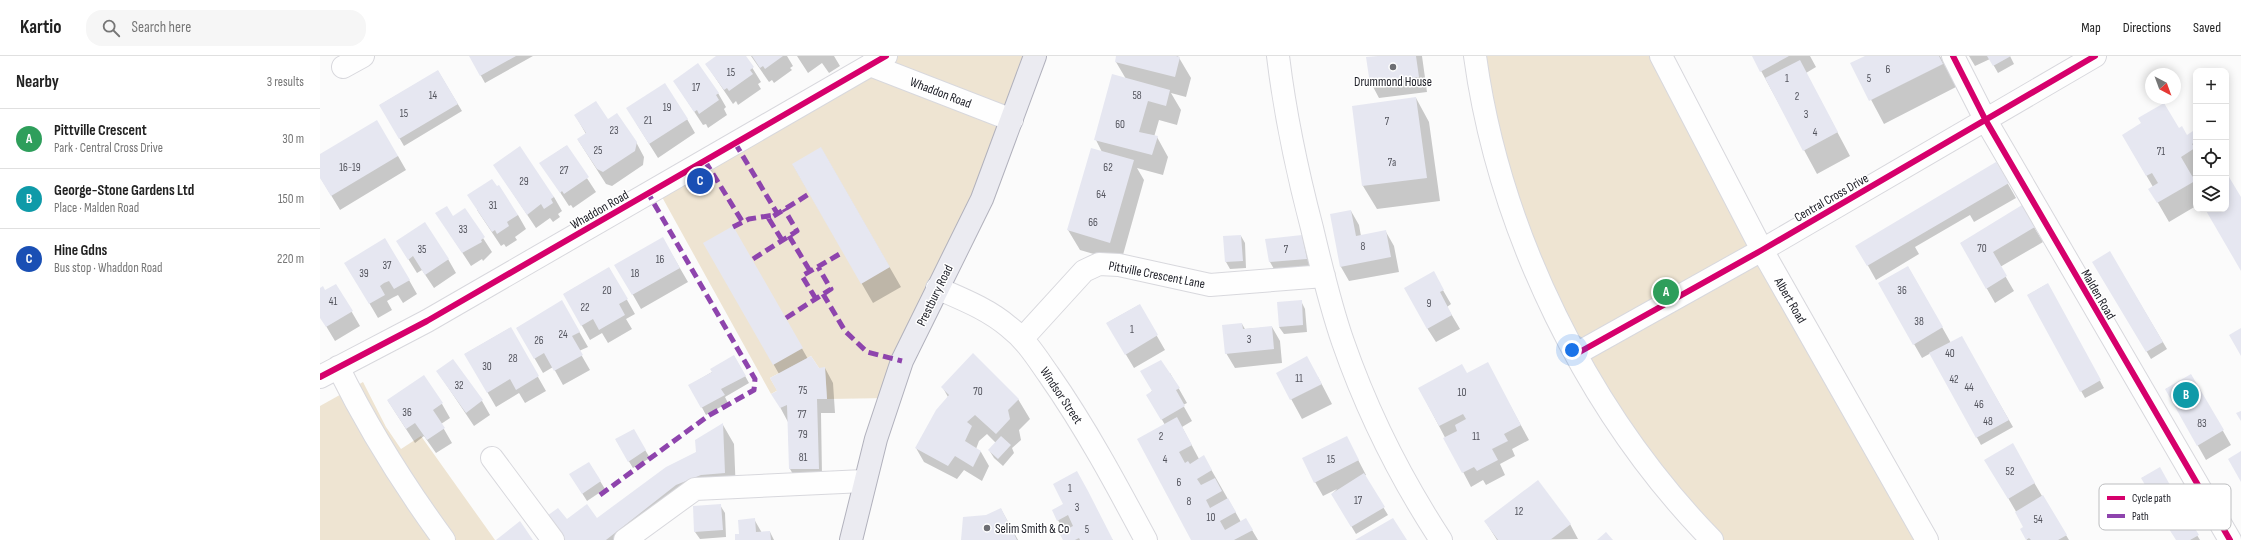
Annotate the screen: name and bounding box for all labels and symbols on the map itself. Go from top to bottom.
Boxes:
marker: Drummond House [1388,62,1398,72]
house number: 6 [1886,63,1891,76]
house number: 15 [727,66,735,79]
north arrow [2145,68,2181,104]
house number: 1 [1785,72,1789,85]
house number: 5 [1867,72,1871,85]
street label: Whaddon Road [908,74,974,112]
place label: Drummond House [1354,74,1432,90]
house number: 17 [692,81,701,94]
house number: 14 [429,89,438,102]
house number: 58 [1132,89,1142,102]
house number: 2 [1795,90,1800,103]
house number: 19 [663,101,671,114]
house number: 15 [400,107,408,120]
house number: 3 [1804,108,1809,121]
house number: 21 [644,114,652,127]
house number: 7 [1385,115,1390,128]
house number: 60 [1115,118,1125,131]
house number: 23 [609,124,619,137]
house number: 4 [1813,126,1818,139]
house number: 25 [594,144,602,157]
house number: 71 [2157,145,2165,158]
house number: 7a [1388,156,1396,169]
house number: 16-19 [339,161,361,174]
house number: 62 [1103,161,1113,174]
house number: 27 [560,164,569,177]
pin: C [687,166,713,196]
street label: Central Cross Drive [1791,170,1872,226]
house number: 29 [519,175,529,188]
street label: Whaddon Road [568,187,631,233]
house number: 64 [1096,188,1106,201]
house number: 31 [489,199,497,212]
house number: 66 [1088,216,1098,229]
house number: 33 [458,223,468,236]
house number: 8 [1361,240,1366,253]
house number: 70 [1977,242,1987,255]
house number: 35 [417,243,427,256]
house number: 7 [1284,243,1289,256]
house number: 16 [656,253,665,266]
street label: Pittville Crescent Lane [1107,258,1206,292]
house number: 37 [382,259,392,272]
street label: Prestbury Road [913,262,957,329]
house number: 39 [359,267,369,280]
house number: 18 [631,267,640,280]
street label: Malden Road [2077,267,2119,322]
street label: Albert Road [1770,274,1810,326]
pin: A [1653,277,1679,307]
house number: 20 [602,284,612,297]
house number: 36 [1897,284,1907,297]
house number: 41 [329,295,337,308]
house number: 9 [1427,297,1432,310]
house number: 22 [580,301,590,314]
house number: 38 [1914,315,1924,328]
house number: 1 [1130,323,1134,336]
house number: 24 [558,328,568,341]
house number: 3 [1247,333,1252,346]
house number: 26 [534,334,544,347]
your location [1562,340,1582,360]
house number: 40 [1945,347,1955,360]
house number: 28 [508,352,518,365]
house number: 30 [482,360,492,373]
street label: Windsor Street [1036,364,1086,427]
house number: 11 [1295,372,1303,385]
house number: 42 [1949,373,1959,386]
house number: 32 [454,379,464,392]
pin: B [2173,380,2199,410]
house number: 44 [1964,381,1974,394]
house number: 75 [799,384,807,397]
house number: 70 [973,385,983,398]
house number: 10 [1458,386,1466,399]
house number: 46 [1974,398,1984,411]
house number: 36 [402,406,412,419]
house number: 77 [798,408,807,421]
house number: 48 [1983,415,1993,428]
house number: 83 [2197,417,2207,430]
house number: 79 [798,428,808,441]
house number: 2 [1159,430,1164,443]
house number: 11 [1472,430,1480,443]
house number: 81 [799,451,807,464]
house number: 4 [1163,453,1168,466]
house number: 15 [1327,453,1335,466]
house number: 52 [2006,465,2015,478]
house number: 6 [1177,476,1182,489]
house number: 1 [1068,482,1072,495]
legend [2099,484,2231,530]
text: Cycle path [2132,492,2171,505]
house number: 17 [1354,494,1363,507]
house number: 8 [1187,495,1192,508]
house number: 3 [1075,501,1080,514]
house number: 12 [1515,505,1524,518]
text: Path [2132,510,2149,523]
house number: 10 [1207,511,1215,524]
house number: 54 [2033,513,2043,526]
place label: Selim Smith & Co [995,521,1069,537]
marker: Selim Smith & Co [982,523,992,533]
house number: 5 [1085,523,1089,536]

